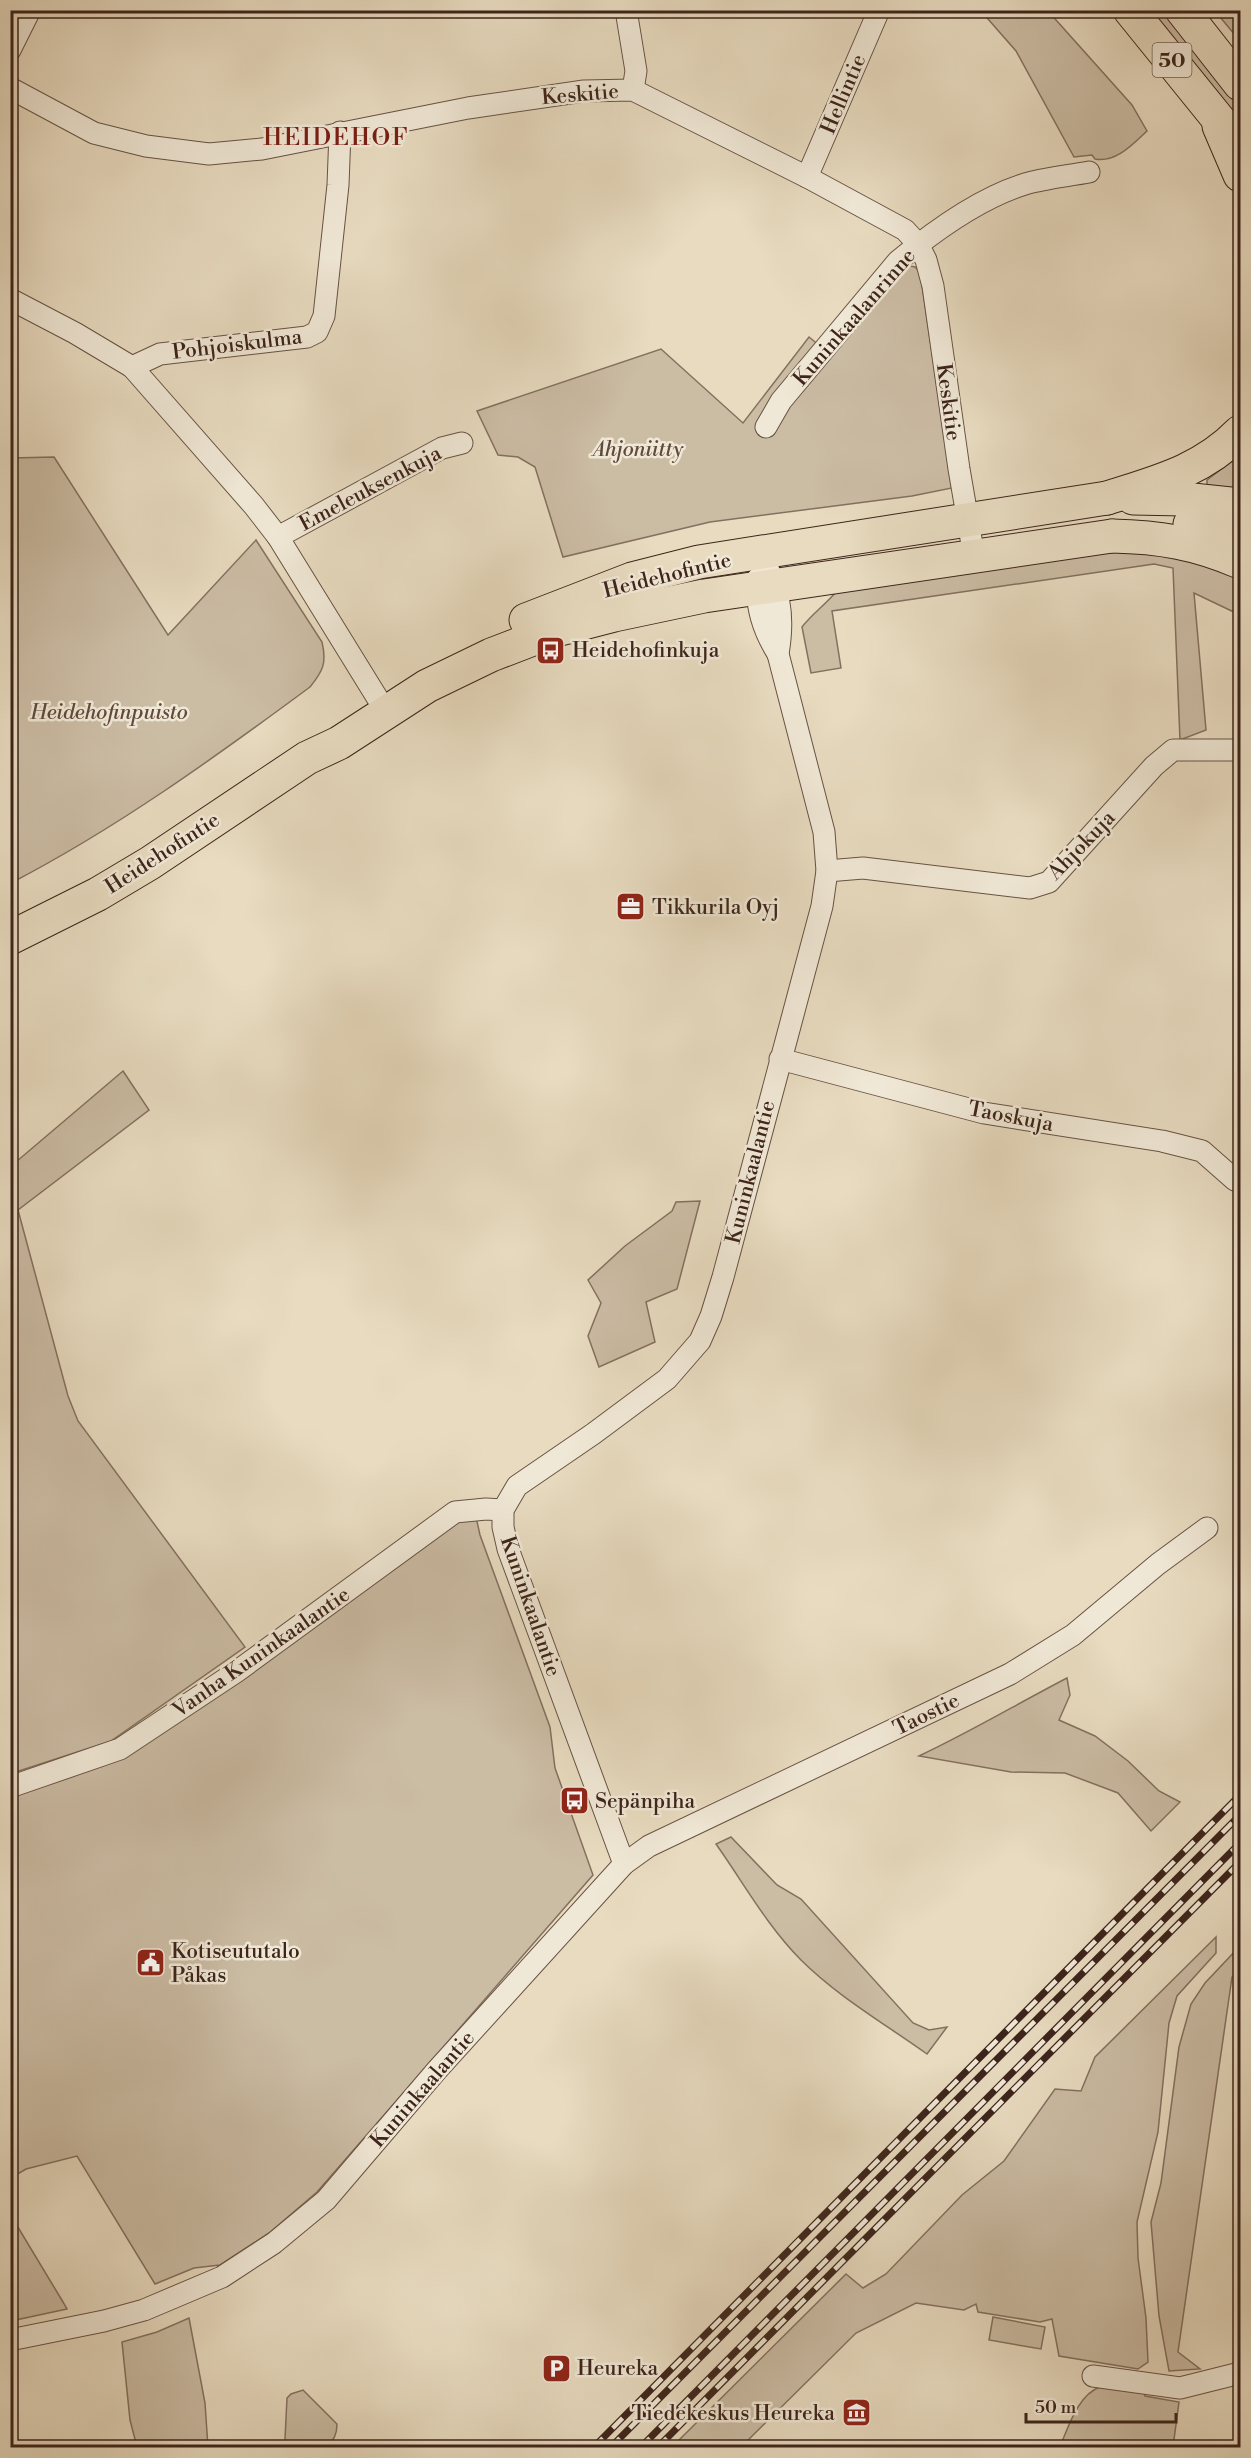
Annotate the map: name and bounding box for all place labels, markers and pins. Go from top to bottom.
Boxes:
bus stop icon: Heidehofinkuja [535,634,567,666]
place label: Heidehofinkuja [572,638,720,664]
office icon: Tikkurila Oyj [615,891,647,923]
place label: Tikkurila Oyj [652,895,779,921]
bus stop icon: Sepänpiha [558,1785,590,1817]
place label: Sepänpiha [595,1789,696,1815]
place label: Kotiseututalo Påkas [171,1939,300,1989]
public building icon: Kotiseututalo Påkas [134,1947,166,1979]
parking icon: Heureka [540,2352,572,2384]
place label: Heureka [577,2356,659,2382]
museum icon: Tiedekeskus Heureka [840,2397,872,2429]
place label: Tiedekeskus Heureka [631,2401,835,2427]

